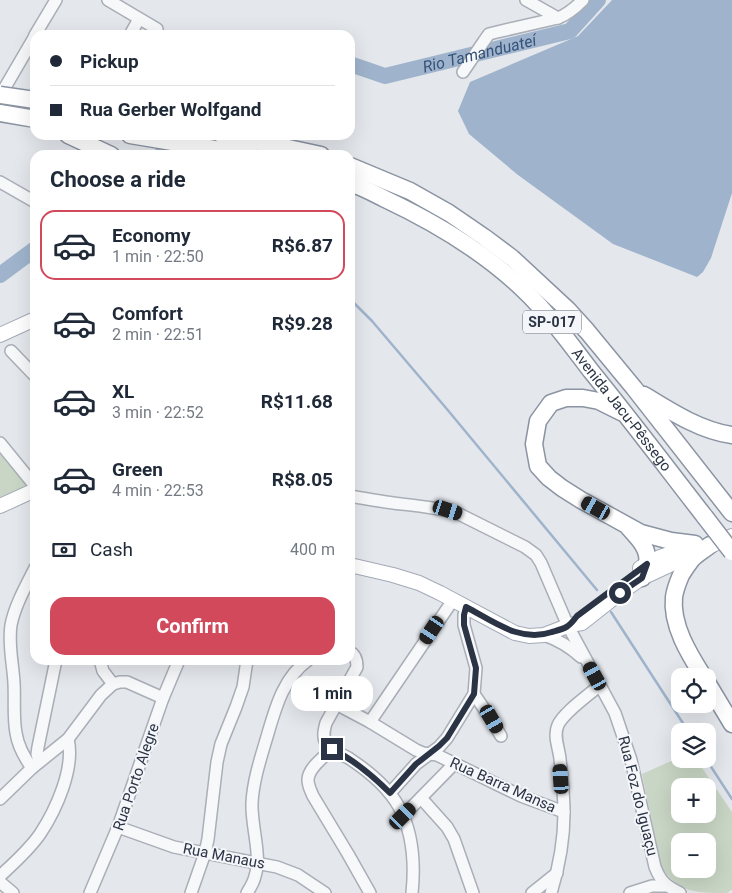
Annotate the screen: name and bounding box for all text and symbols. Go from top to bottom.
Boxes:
water label: Rio Tamanduateí [421,30,540,77]
text: Pickup [80,50,139,73]
text: Rua Gerber Wolfgand [80,98,262,121]
text: Choose a ride [50,167,186,192]
icon: car [52,223,97,268]
text: Economy [112,224,191,247]
text: R$6.87 [272,234,333,257]
text: 1 min · 22:50 [112,247,204,266]
icon: car [52,301,97,346]
text: Comfort [112,302,183,325]
road number: SP-017 [523,311,581,334]
text: R$9.28 [272,312,333,335]
text: 2 min · 22:51 [112,325,204,344]
street label: Avenida Jacu-Pêssego [568,345,675,475]
icon: car [52,379,97,424]
text: XL [112,380,134,403]
text: R$11.68 [261,390,333,413]
text: 3 min · 22:52 [112,403,204,422]
icon: car [52,457,97,502]
text: Green [112,458,163,481]
text: R$8.05 [272,468,333,491]
text: 4 min · 22:53 [112,481,204,500]
car [579,494,612,522]
car [431,498,464,522]
icon: cash [50,536,78,564]
text: Cash [90,538,133,561]
text: 400 m [290,540,335,559]
route start [609,582,631,604]
button: Confirm [50,597,335,655]
car [417,613,446,647]
car [581,659,608,693]
map controls [671,668,716,878]
button: locate [671,668,716,713]
callout: 1 min [291,676,373,712]
text: 1 min [312,684,352,703]
car [478,702,505,736]
street label: Rua Porto Alegre [109,721,163,833]
button: layers [671,723,716,768]
street label: Rua Foz do Iguaçu [614,734,662,858]
route end [321,738,343,760]
street label: Rua Barra Mansa [447,754,559,816]
car [552,764,569,794]
button: + [671,778,716,823]
car [387,800,418,832]
button: − [671,833,716,878]
street label: Rua Manaus [181,839,267,873]

